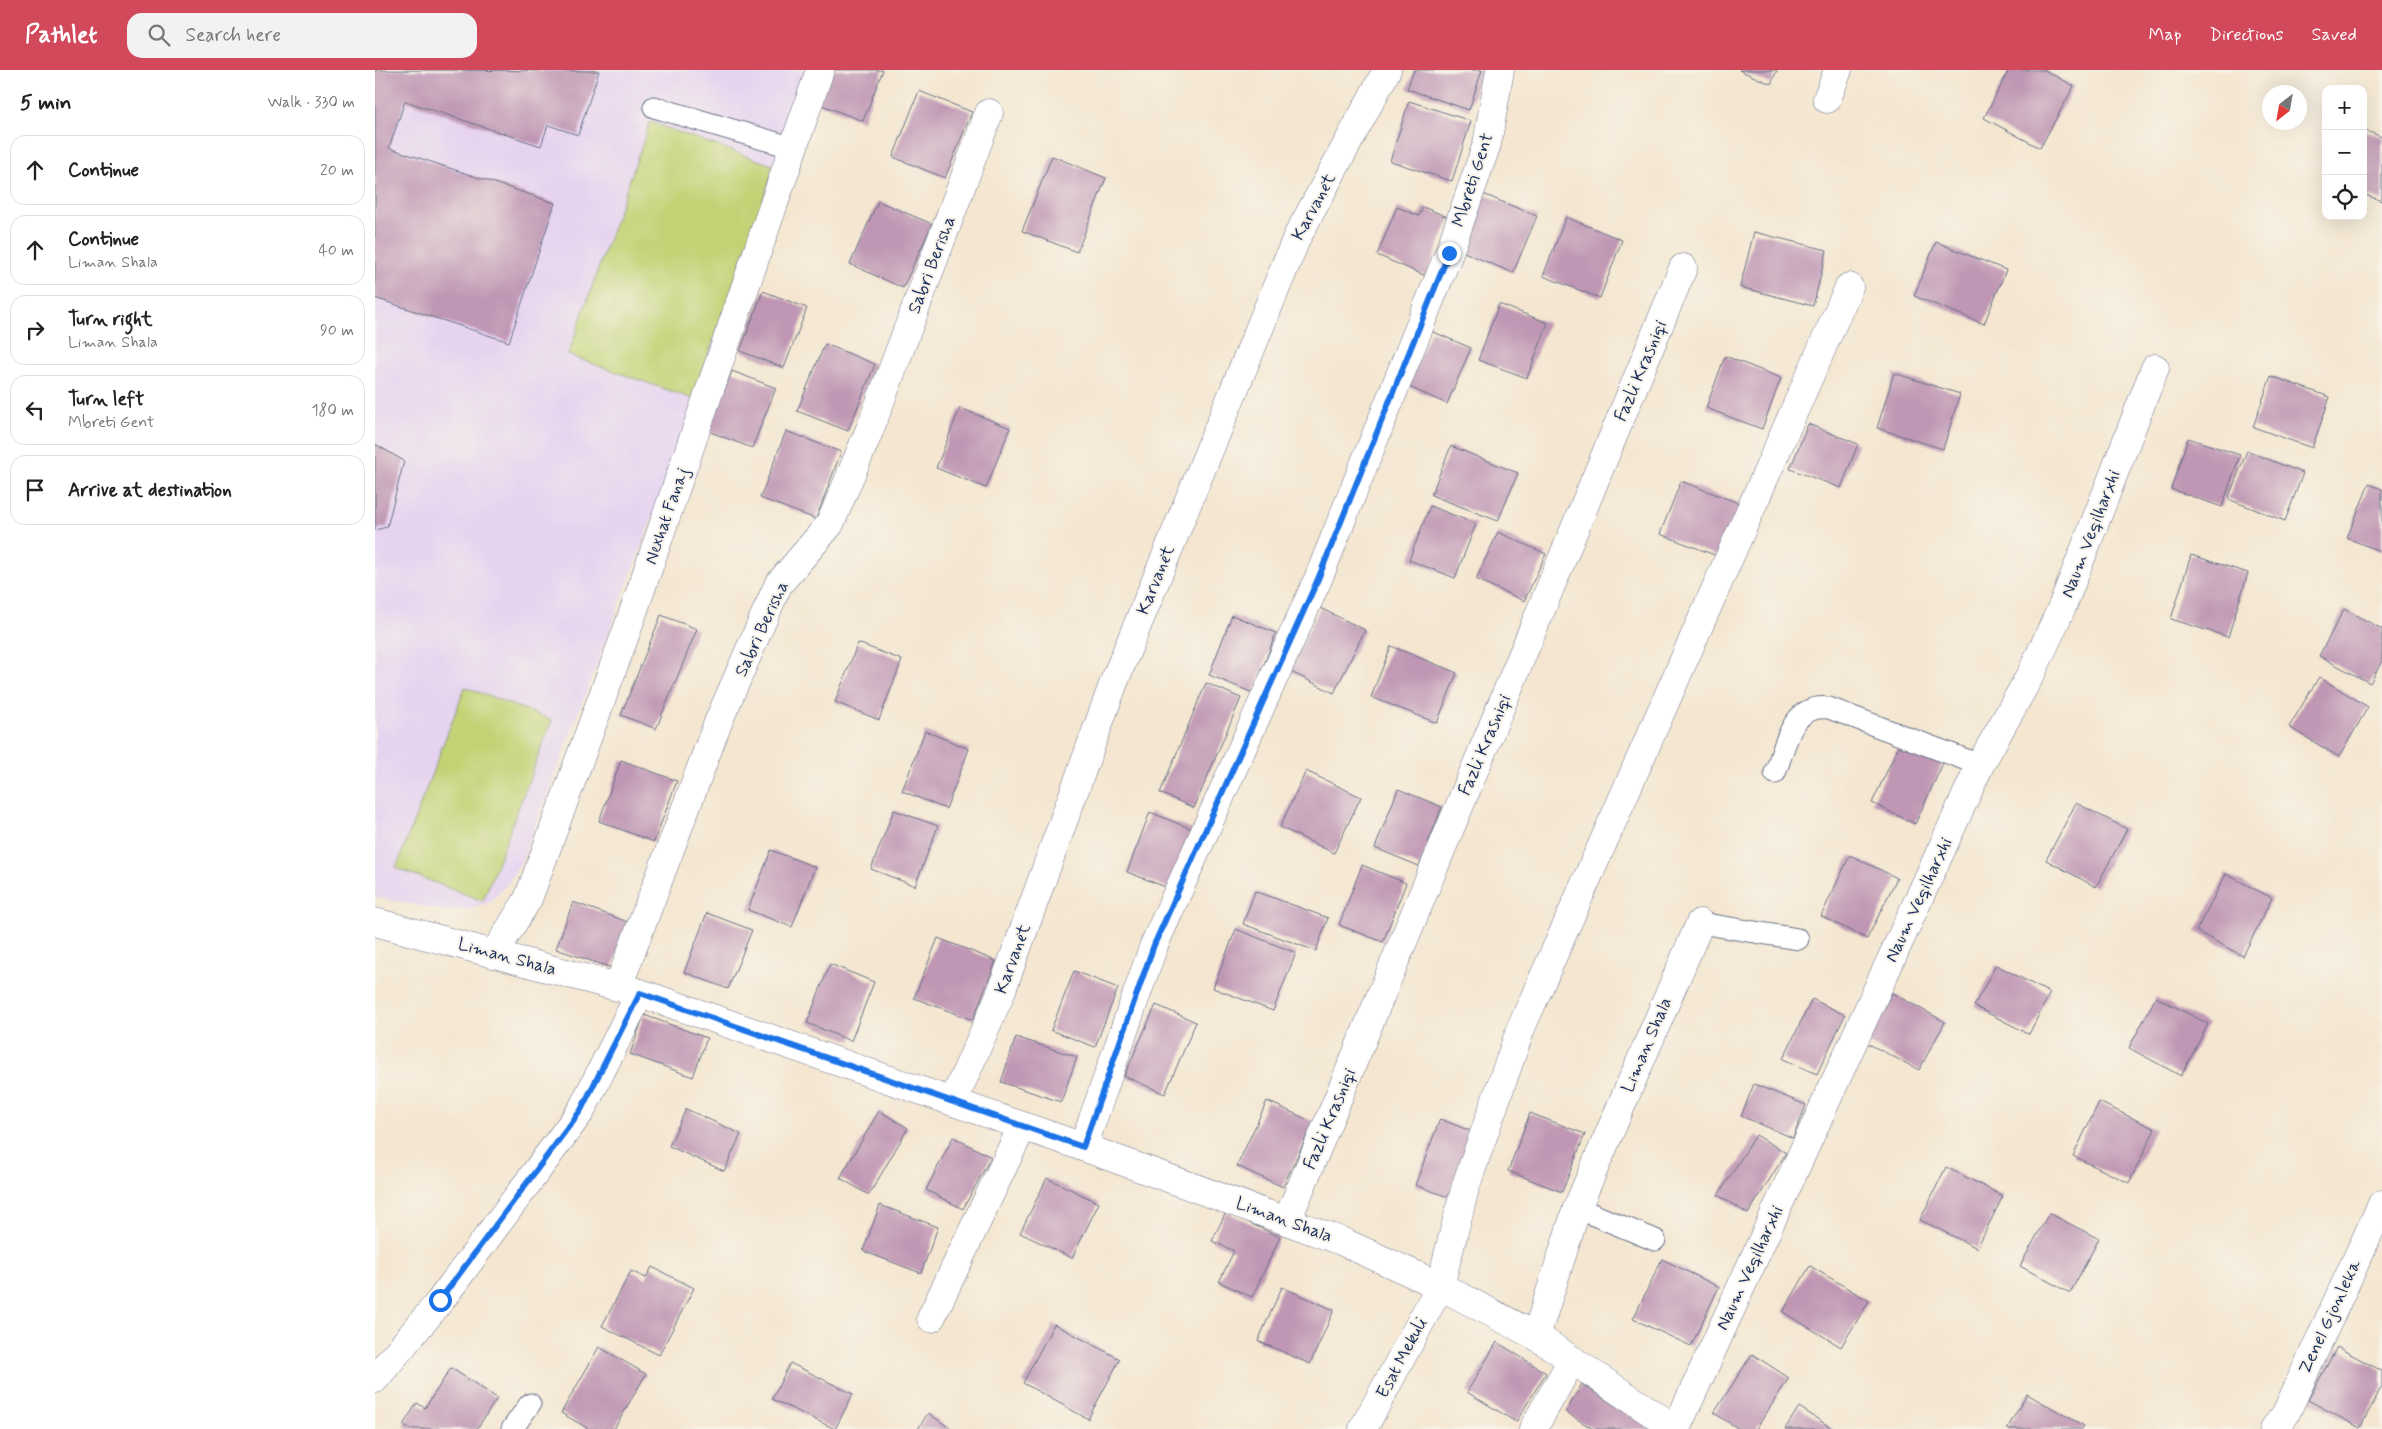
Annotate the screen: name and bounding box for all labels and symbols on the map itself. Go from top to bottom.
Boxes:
north arrow [2262,85,2307,130]
street label: Mbreti Gent [1447,130,1499,230]
street label: Karvanët [1286,169,1342,245]
street label: Sabri Berisha [902,213,962,317]
route end [1438,242,1461,265]
street label: Fazli Krasniqi [1609,317,1673,425]
street label: Nexhat Fanaj [639,464,695,568]
street label: Naum Veqilharxhi [2056,467,2126,601]
street label: Karvanët [1131,541,1181,618]
street label: Sabri Berisha [729,577,795,681]
street label: Fazli Krasniqi [1453,691,1517,799]
street label: Naum Veqilharxhi [1880,834,1958,966]
street label: Karvanët [989,920,1037,997]
street label: Liman Shala [455,932,559,982]
street label: Liman Shala [1616,994,1678,1096]
street label: Fazli Krasniqi [1298,1065,1362,1173]
street label: Liman Shala [1232,1191,1336,1249]
street label: Naum Veqilharxhi [1711,1202,1789,1334]
street label: Zenel Gjonleka [2293,1256,2367,1378]
route start [429,1289,452,1312]
street label: Esat Mekuli [1371,1313,1433,1403]

